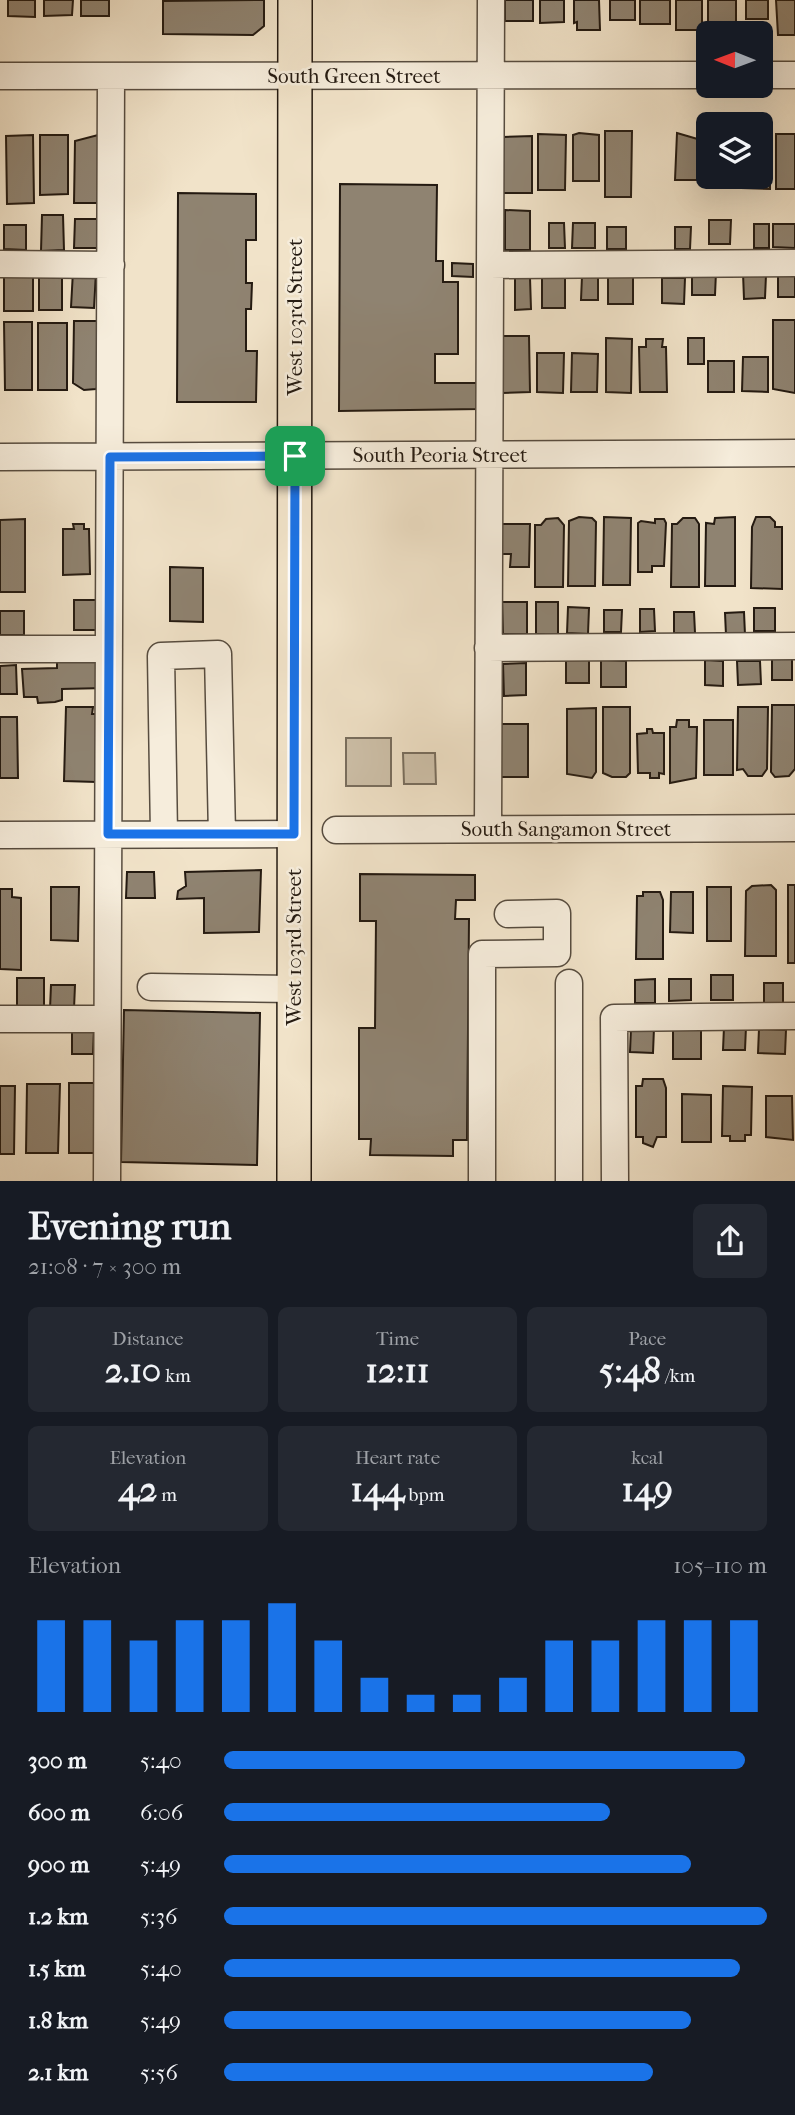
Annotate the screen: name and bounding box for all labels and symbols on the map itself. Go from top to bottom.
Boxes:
north arrow [696,21,774,98]
street label: South Green Street [267,64,441,88]
street label: West 103rd Street [283,238,307,396]
pin [265,426,325,486]
street label: South Peoria Street [353,443,528,467]
street label: South Sangamon Street [461,817,672,841]
street label: West 103rd Street [282,868,306,1026]

